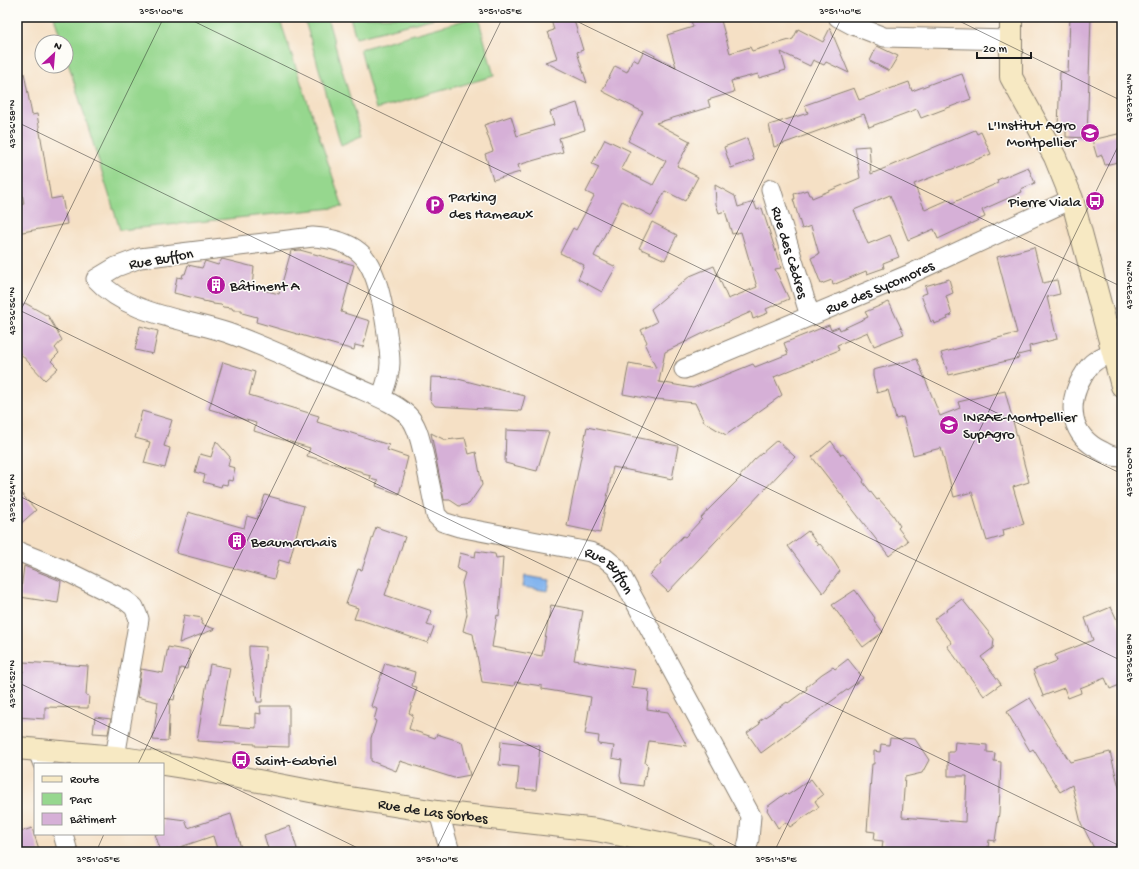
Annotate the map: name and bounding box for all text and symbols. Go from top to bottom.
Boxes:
text: 3°51'00"E [138,6,183,18]
text: 3°51'05"E [478,6,522,18]
text: 3°51'10"E [818,6,862,18]
north arrow [34,34,74,74]
scale bar [977,34,1031,60]
text: N [52,40,63,54]
text: 20 m [983,43,1008,57]
text: 43°37'04"N [1124,73,1136,122]
text: 43°36'58"N [7,99,19,148]
place label: L'Institut Agro Montpellier [988,117,1078,152]
school or university icon: L'Institut Agro Montpellier [1079,122,1101,144]
place label: Parking des Hameaux [448,189,533,224]
bus stop icon: Pierre Viala [1084,190,1106,212]
parking icon: Parking des Hameaux [424,194,446,216]
place label: Pierre Viala [1007,194,1082,212]
street label: Rue des Cèdres [766,205,811,301]
street label: Rue Buffon [128,245,195,274]
street label: Rue des Sycomores [823,257,938,320]
text: 43°37'02"N [1124,260,1136,309]
building icon: Bâtiment A [205,274,227,296]
place label: Bâtiment A [229,278,301,296]
text: 43°36'56"N [7,286,19,335]
place label: INRAE-Montpellier SupAgro [963,409,1078,444]
school or university icon: INRAE-Montpellier SupAgro [938,414,960,436]
text: 43°37'00"N [1124,447,1136,497]
text: 43°36'54"N [7,474,19,522]
building icon: Beaumarchais [226,530,248,552]
place label: Beaumarchais [250,534,337,552]
street label: Rue Buffon [583,544,637,598]
text: 43°36'58"N [1124,633,1136,682]
text: 43°36'52"N [7,659,19,708]
bus stop icon: Saint-Gabriel [230,749,252,771]
place label: Saint-Gabriel [255,753,337,771]
legend [34,763,164,835]
text: Route [70,774,100,788]
text: Parc [69,794,93,808]
street label: Rue de Las Sorbes [377,796,489,829]
text: Bâtiment [69,814,117,828]
text: 3°51'05"E [76,854,120,866]
text: 3°51'10"E [415,854,459,866]
text: 3°51'15"E [754,854,797,866]

